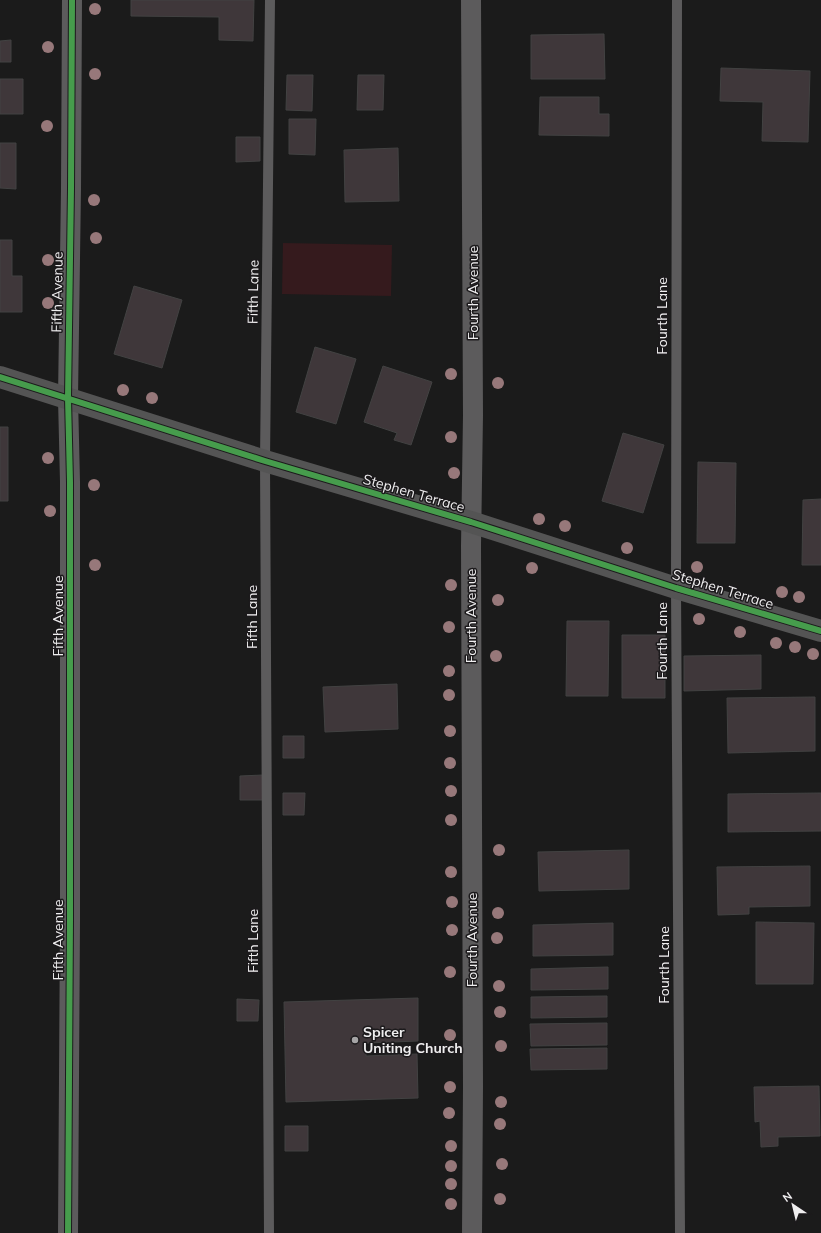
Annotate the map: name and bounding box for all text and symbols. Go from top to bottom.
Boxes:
street label: Fourth Avenue [464,246,482,340]
street label: Fifth Avenue [47,251,67,333]
street label: Fifth Lane [243,260,263,324]
street label: Fourth Lane [653,277,671,355]
street label: Stephen Terrace [361,470,467,516]
street label: Stephen Terrace [670,565,776,613]
street label: Fourth Avenue [462,569,480,663]
street label: Fifth Avenue [49,575,67,657]
street label: Fifth Lane [243,585,261,649]
street label: Fourth Lane [653,602,671,680]
street label: Fourth Avenue [463,893,481,987]
street label: Fifth Avenue [49,899,67,981]
street label: Fifth Lane [244,909,262,973]
street label: Fourth Lane [655,926,673,1004]
place label: Spicer Uniting Church [363,1023,463,1057]
marker: Spicer Uniting Church [350,1035,360,1045]
north arrow [773,1185,813,1225]
text: N [780,1189,795,1205]

